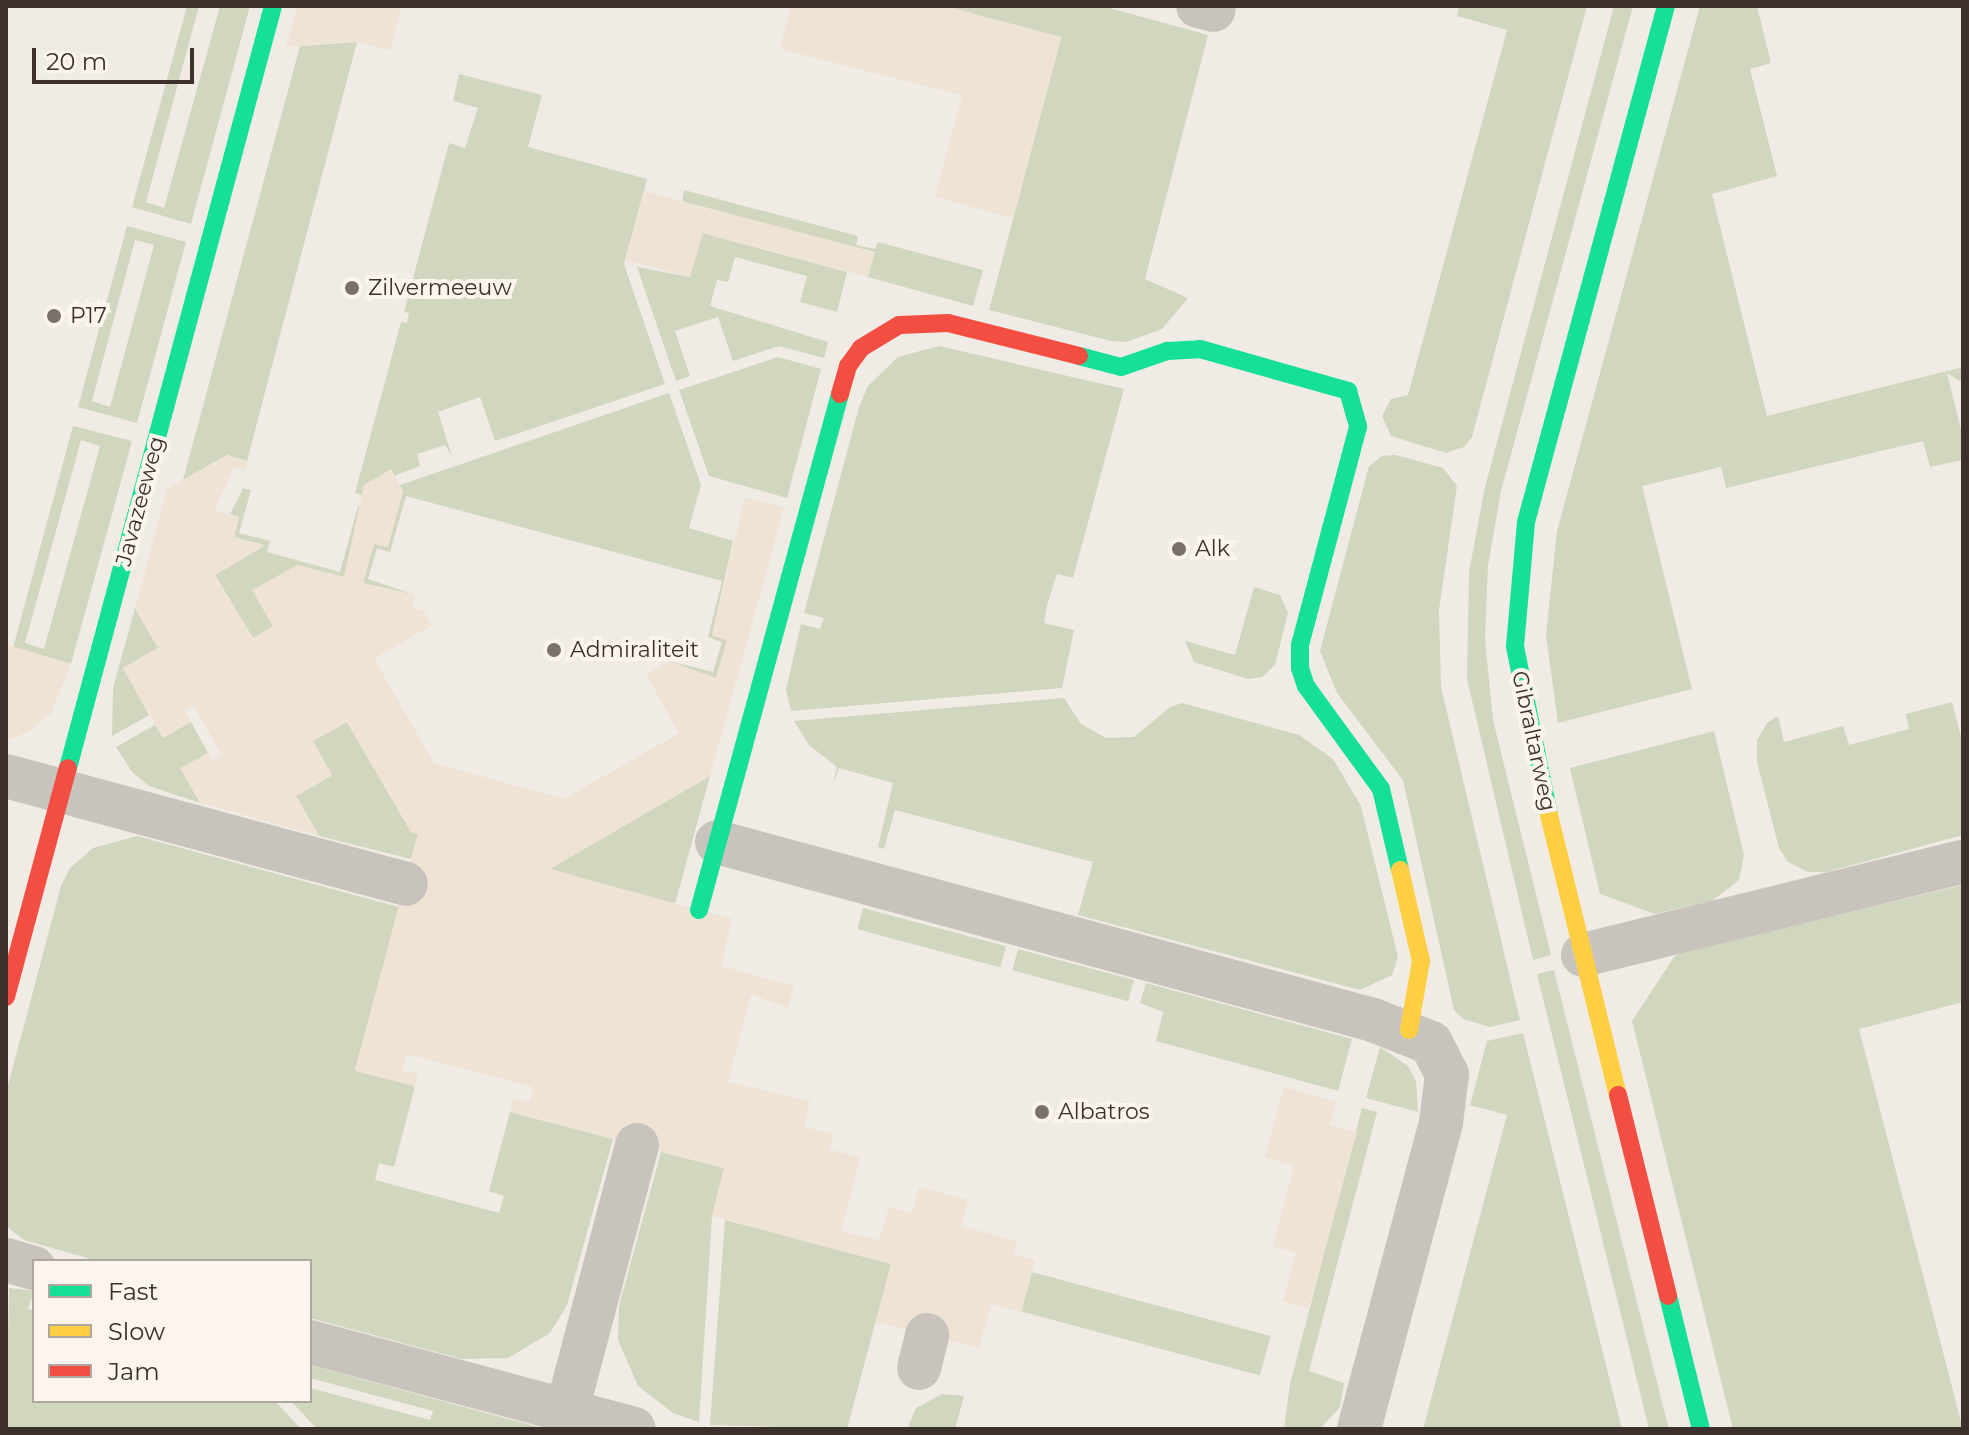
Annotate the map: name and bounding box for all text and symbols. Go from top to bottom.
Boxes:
scale bar [36,32,198,82]
text: 20 m [46,47,107,76]
place label: Zilvermeeuw [368,275,512,301]
marker: Zilvermeeuw [343,279,361,297]
place label: P17 [70,303,107,329]
marker: P17 [45,307,63,325]
street label: Javazeeweg [110,433,170,569]
place label: Alk [1195,536,1230,562]
marker: Alk [1170,540,1188,558]
place label: Admiraliteit [570,637,699,663]
marker: Admiraliteit [545,641,563,659]
street label: Gibraltarweg [1506,669,1562,813]
place label: Albatros [1058,1099,1150,1125]
marker: Albatros [1033,1103,1051,1121]
legend [32,1259,312,1403]
text: Fast [108,1277,158,1306]
text: Slow [108,1317,165,1346]
text: Jam [108,1357,160,1386]

